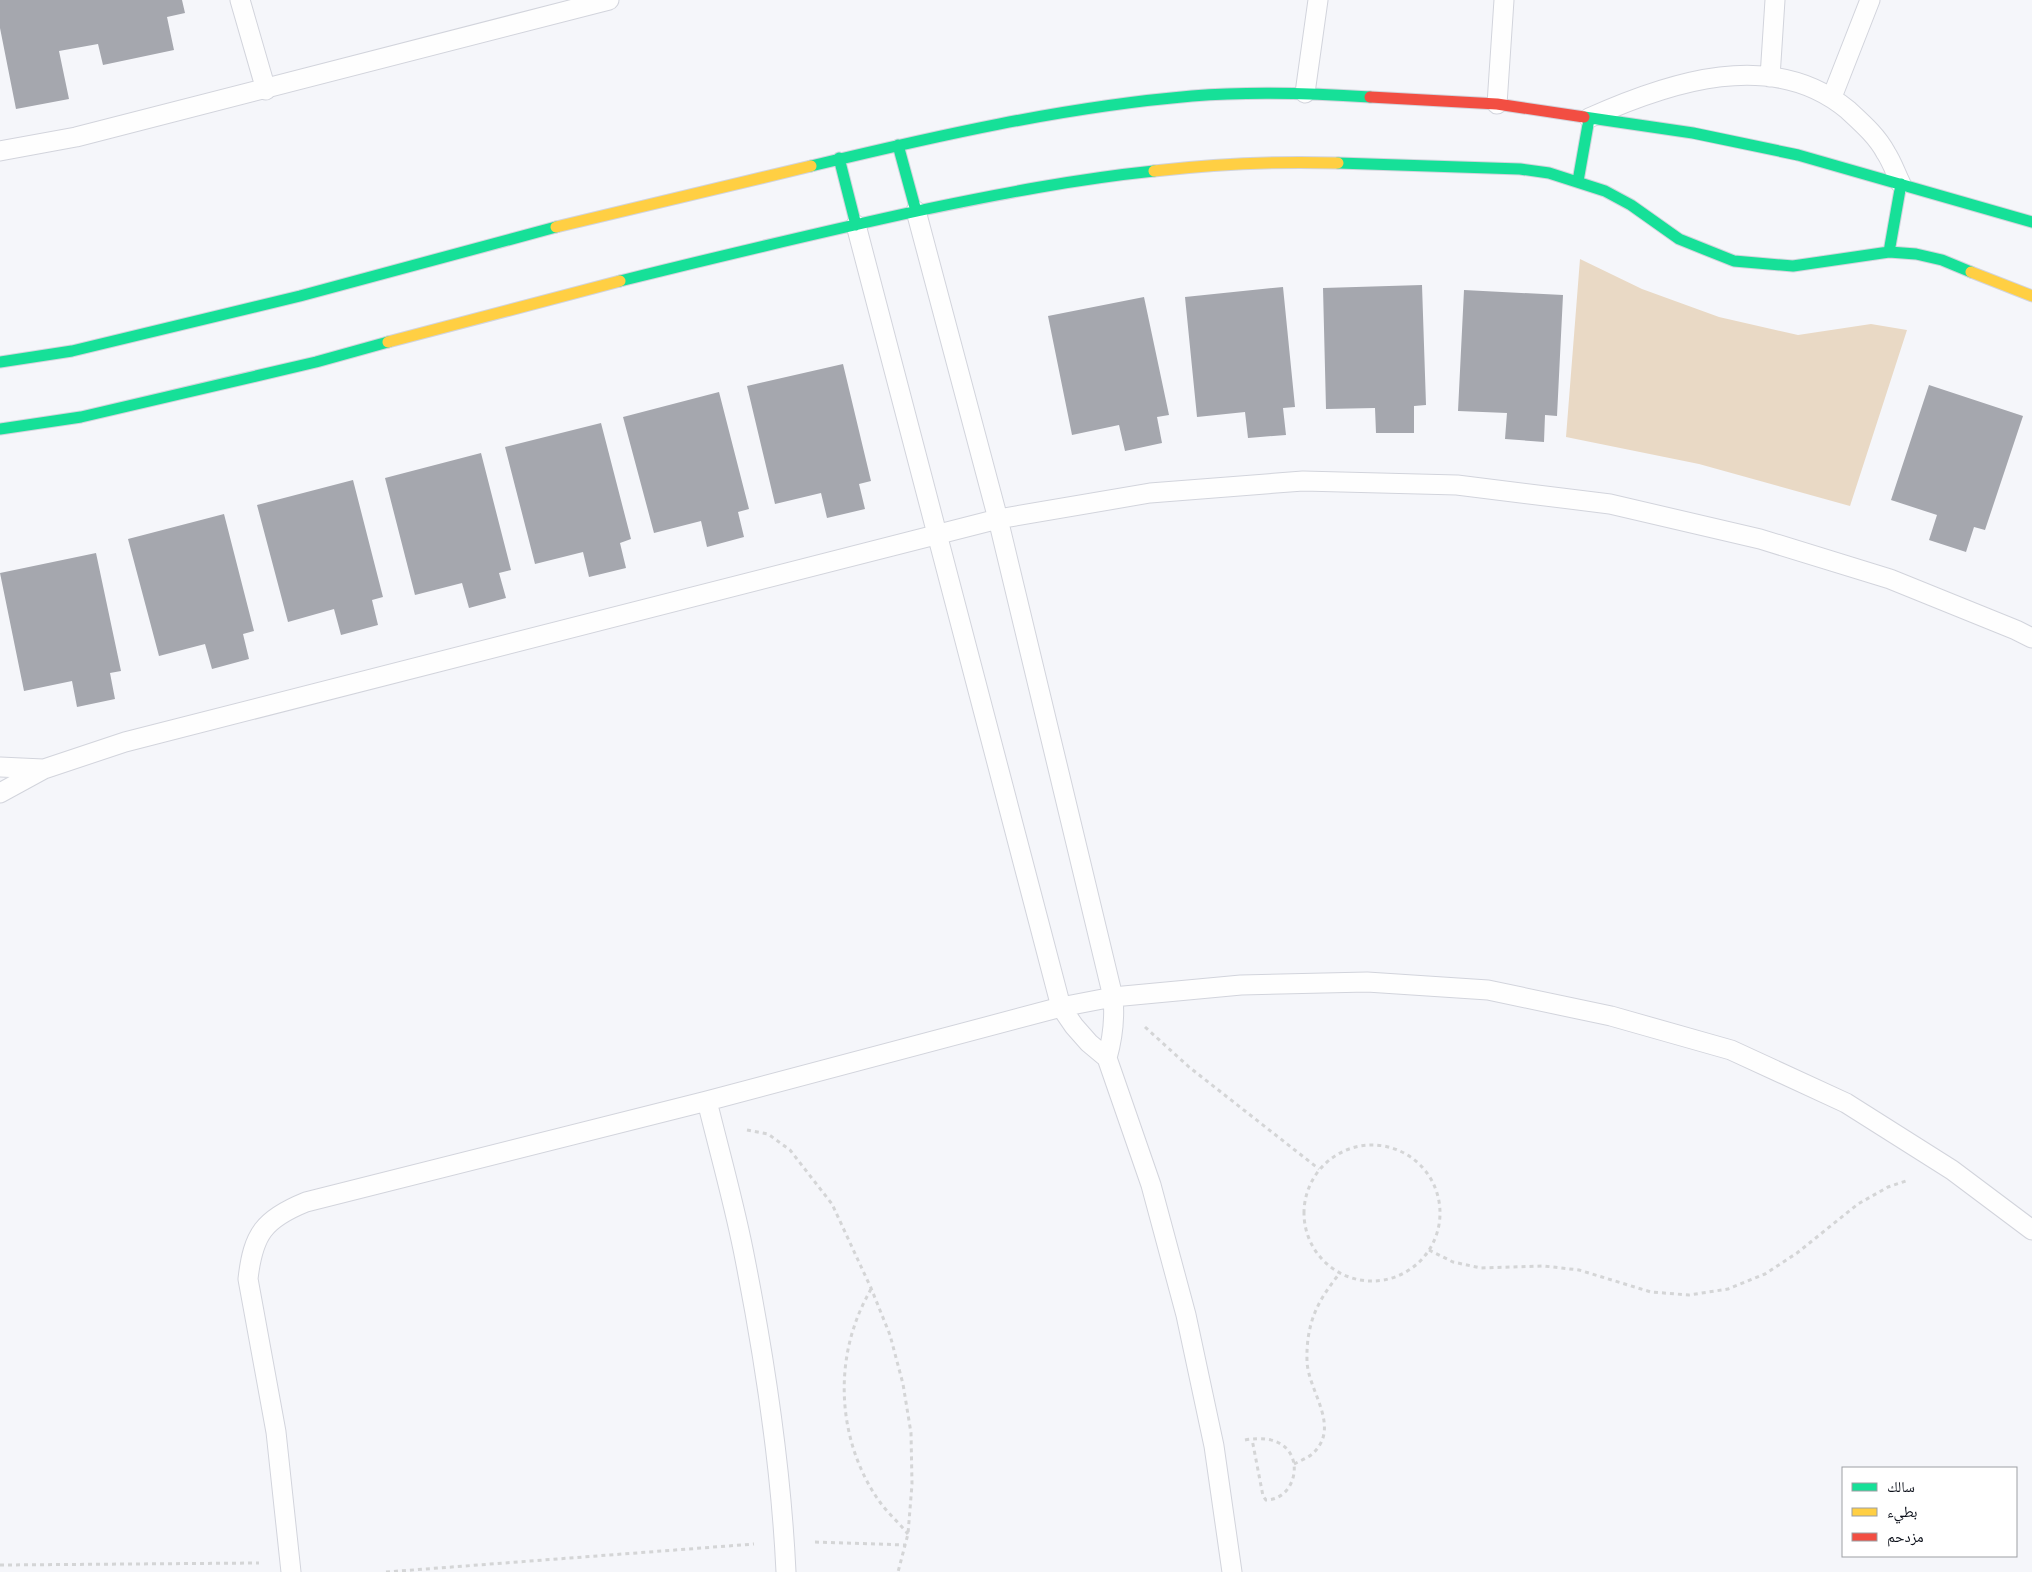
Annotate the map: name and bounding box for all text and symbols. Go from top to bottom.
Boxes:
legend [1842,1467,2017,1557]
text: سالك [1887,1476,1915,1502]
text: بطيء [1887,1501,1917,1527]
text: مزدحم [1887,1526,1924,1552]

